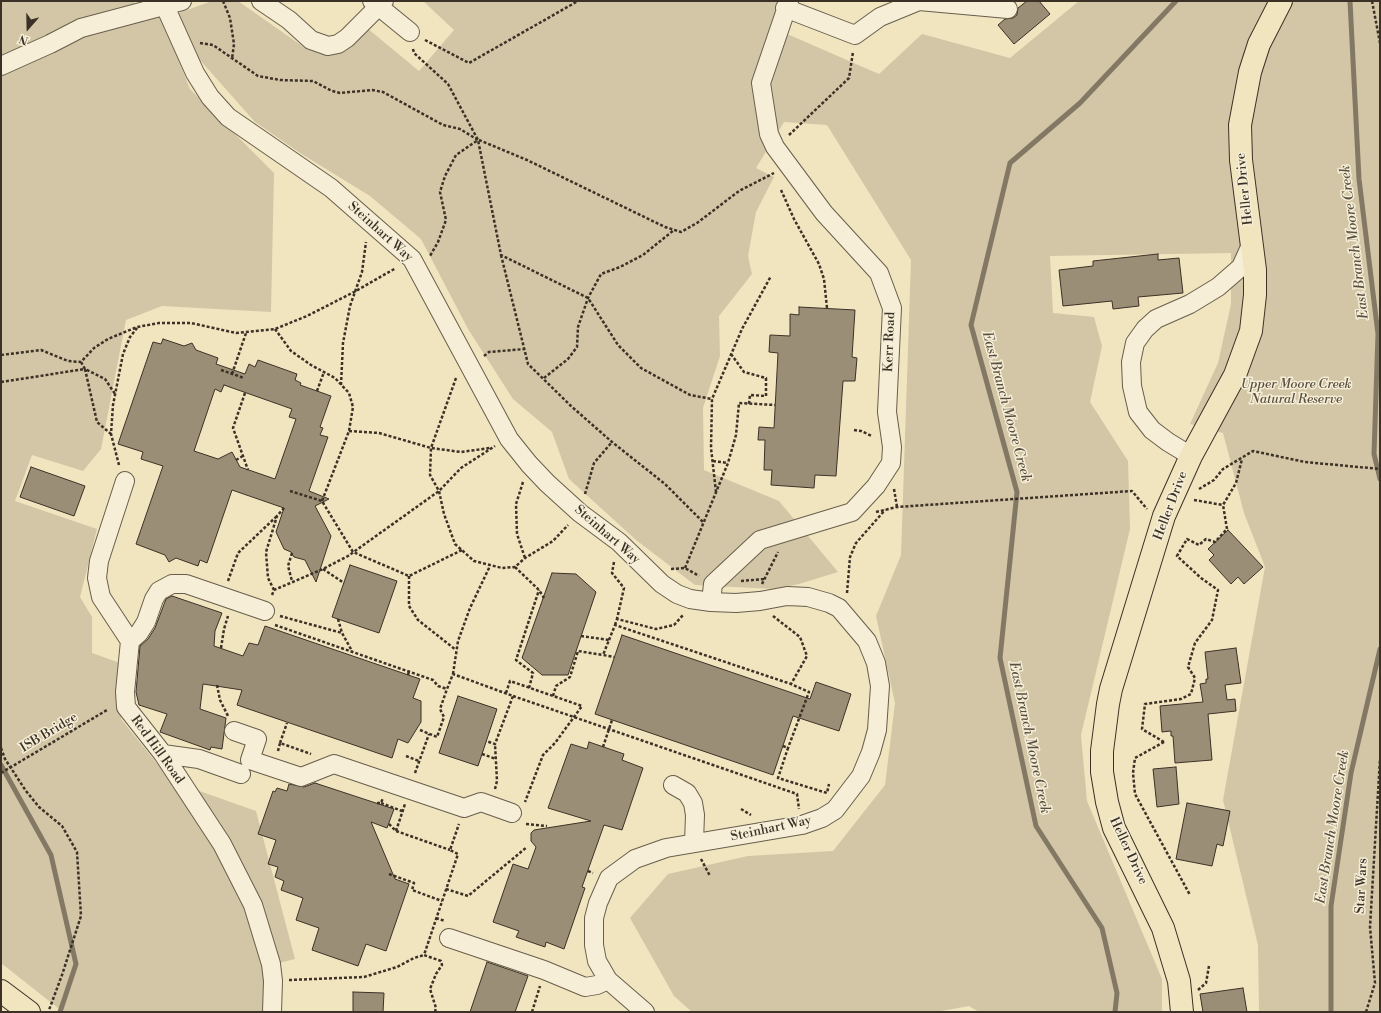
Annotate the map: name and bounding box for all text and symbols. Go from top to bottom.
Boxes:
north arrow [8,8,48,48]
text: N [17,31,30,47]
street label: Heller Drive [1233,152,1257,226]
water label: East Branch Moore Creek [1337,164,1373,320]
street label: Steinhart Way [344,199,416,265]
street label: Kerr Road [881,312,899,372]
water label: East Branch Moore Creek [978,330,1034,484]
park label: Upper Moore Creek Natural Reserve [1241,377,1351,408]
street label: Heller Drive [1151,469,1191,543]
street label: Steinhart Way [571,502,643,568]
water label: East Branch Moore Creek [1005,660,1053,816]
street label: ISB Bridge [18,710,80,756]
street label: Red Hill Road [127,713,187,787]
water label: East Branch Moore Creek [1313,749,1353,905]
street label: Steinhart Way [729,813,813,845]
street label: Heller Drive [1106,815,1150,887]
street label: Star Wars [1353,858,1371,914]

